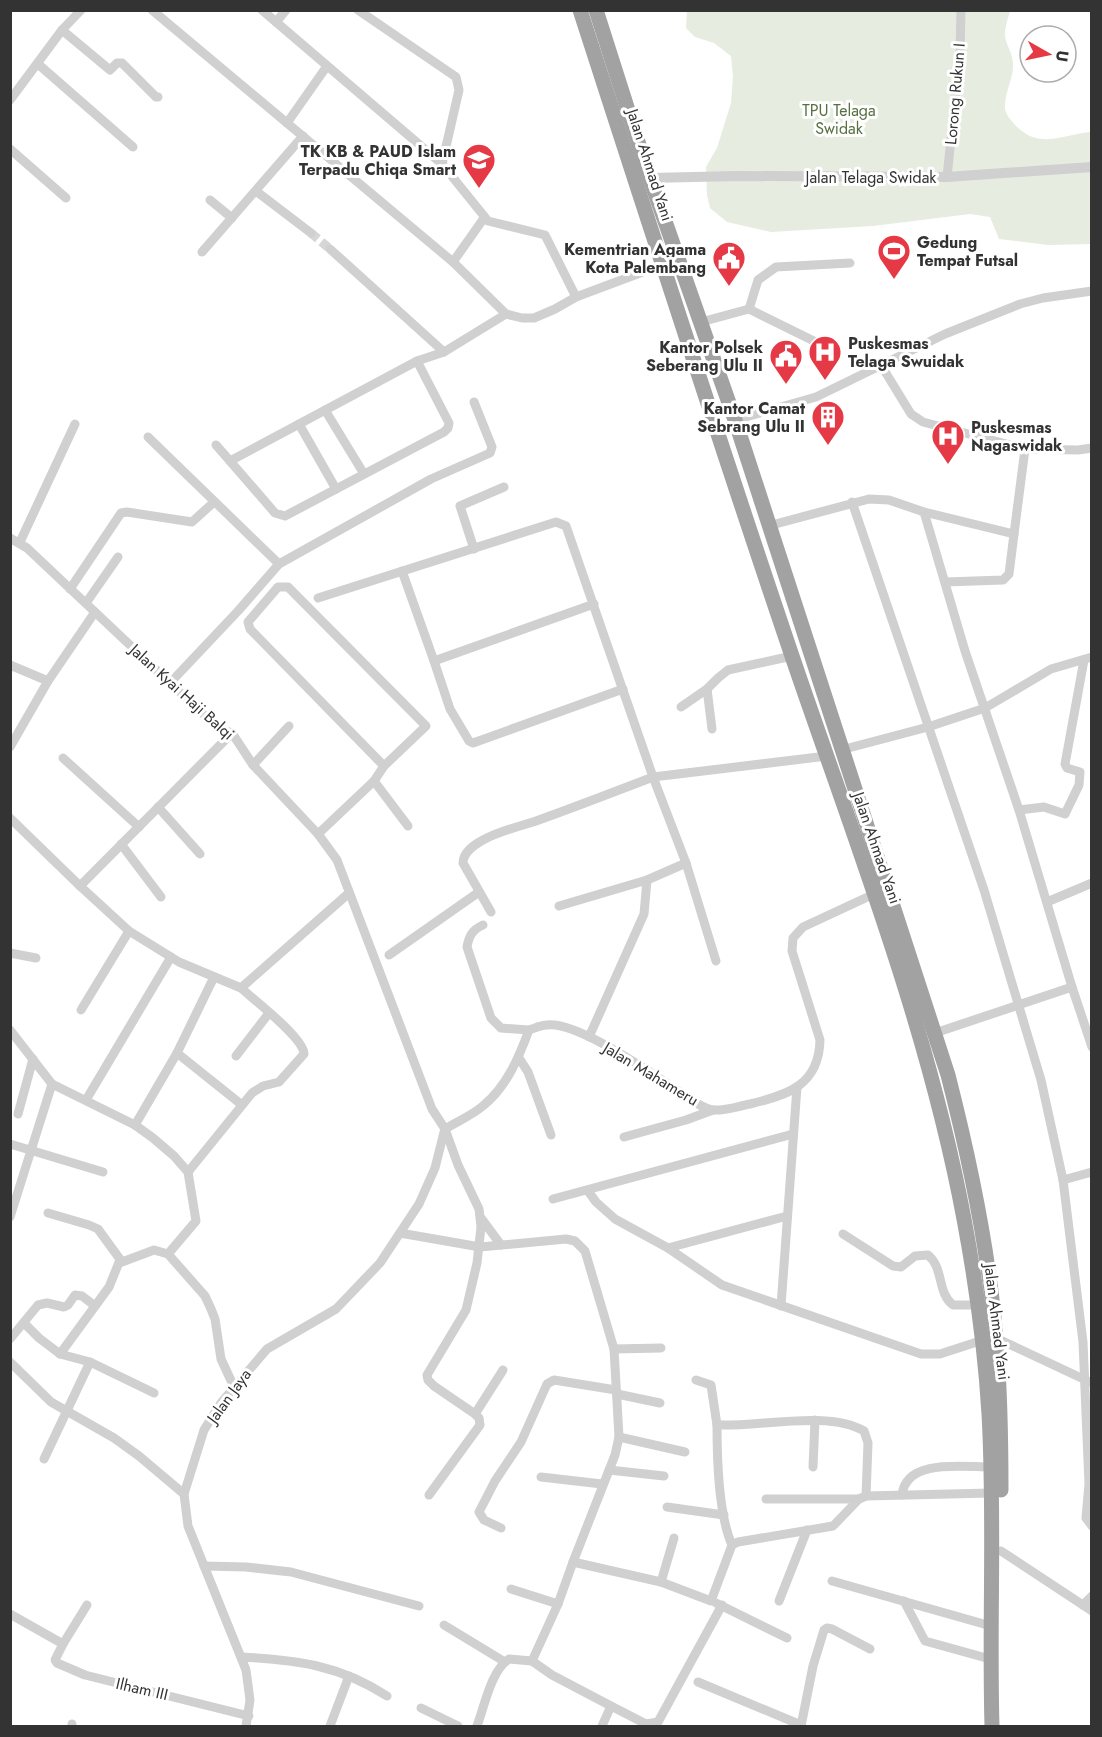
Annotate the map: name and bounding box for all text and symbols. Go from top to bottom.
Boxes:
north arrow [1018,24,1078,84]
street label: Lorong Rukun I [939,42,971,146]
text: U [1050,49,1075,64]
park label: TPU Telaga Swidak [802,99,876,140]
street label: Jalan Ahmad Yani [620,104,679,224]
place label: TK KB & PAUD Islam Terpadu Chiqa Smart [299,140,457,181]
school or university icon: TK KB & PAUD Islam Terpadu Chiqa Smart [461,142,497,189]
street label: Jalan Telaga Swidak [804,166,937,189]
place label: Gedung Tempat Futsal [917,231,1018,272]
sports icon: Gedung Tempat Futsal [876,233,912,280]
place label: Kementrian Agama Kota Palembang [564,238,706,279]
public building icon: Kementrian Agama Kota Palembang [711,240,747,287]
place label: Puskesmas Telaga Swuidak [848,332,965,373]
hospital icon: Puskesmas Telaga Swuidak [807,334,843,381]
place label: Kantor Polsek Seberang Ulu II [646,336,764,377]
public building icon: Kantor Polsek Seberang Ulu II [768,338,804,385]
place label: Kantor Camat Sebrang Ulu II [697,397,806,438]
building icon: Kantor Camat Sebrang Ulu II [810,399,846,446]
place label: Puskesmas Nagaswidak [971,416,1063,457]
hospital icon: Puskesmas Nagaswidak [930,418,966,465]
street label: Jalan Kyai Haji Balqi [123,637,239,745]
street label: Jalan Ahmad Yani [846,787,907,907]
street label: Jalan Mahameru [597,1035,703,1112]
street label: Jalan Ahmad Yani [978,1261,1016,1381]
street label: Jalan Jaya [200,1364,257,1430]
street label: Ilham III [114,1672,170,1706]

